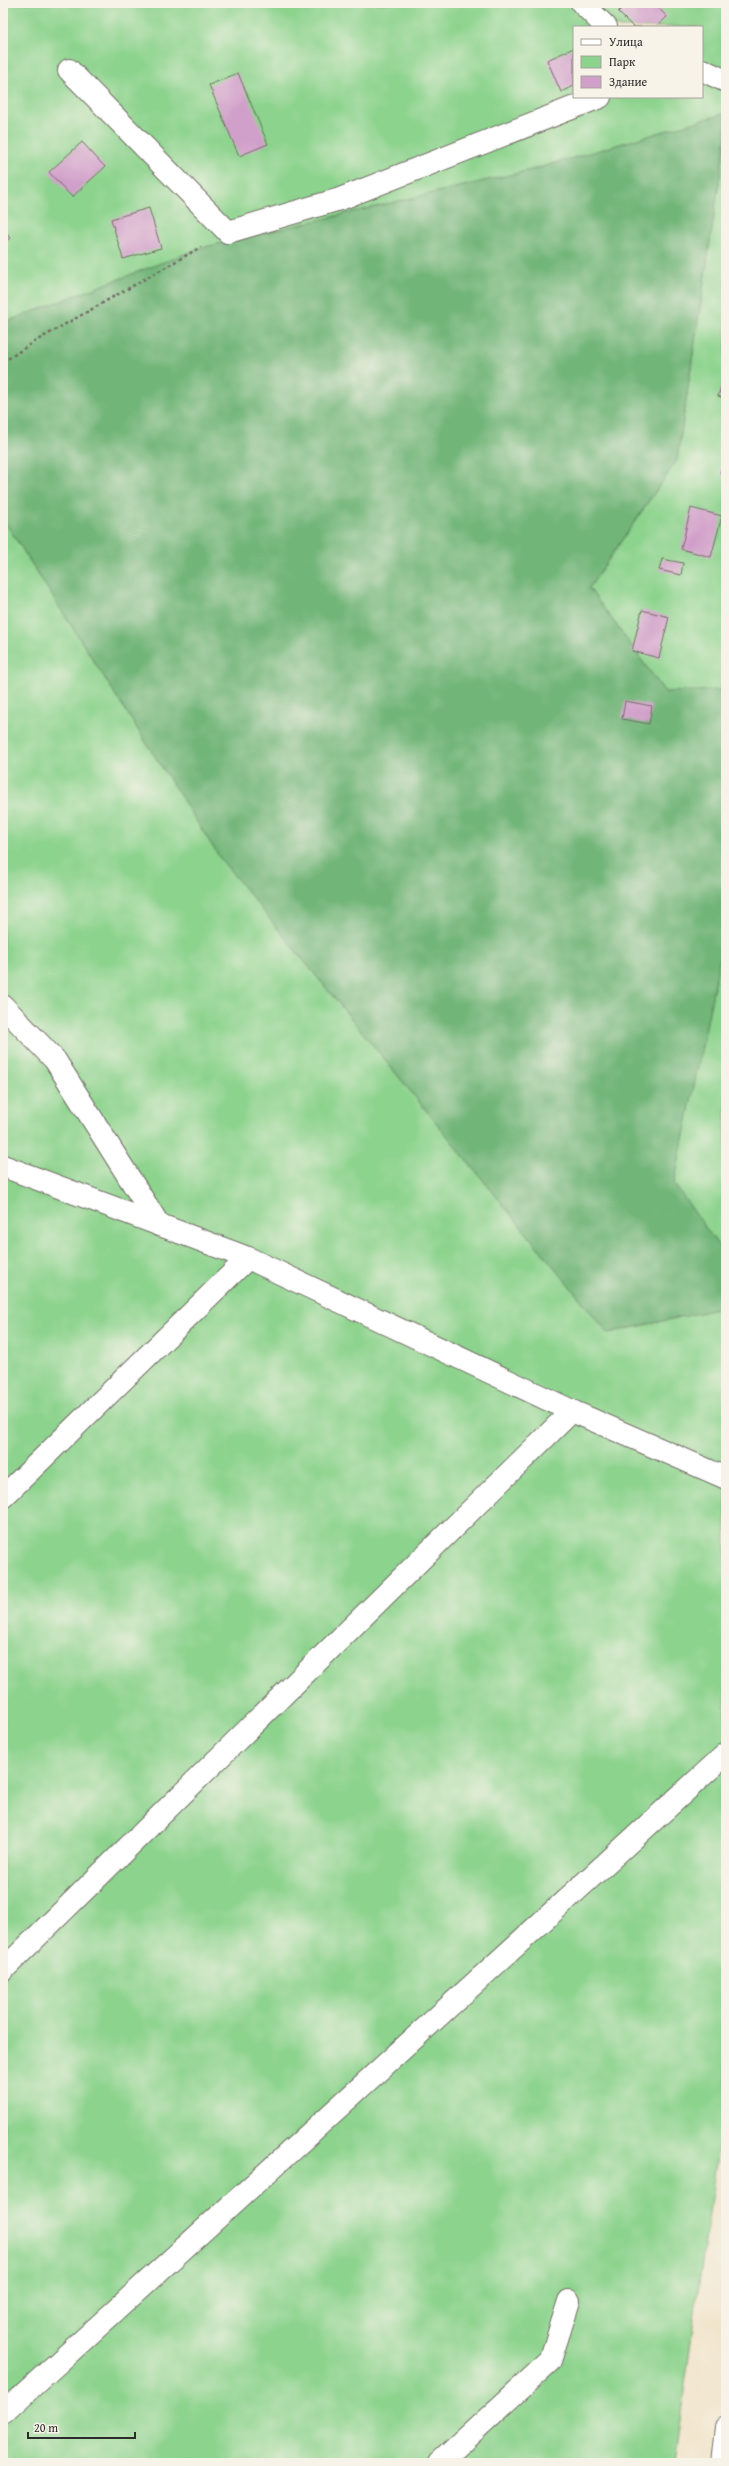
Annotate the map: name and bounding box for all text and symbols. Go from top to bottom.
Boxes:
legend [573,26,703,98]
text: Улица [609,33,643,50]
text: Парк [609,53,636,70]
text: Здание [609,73,648,90]
scale bar [28,2414,135,2440]
text: 20 m [34,2419,58,2436]

